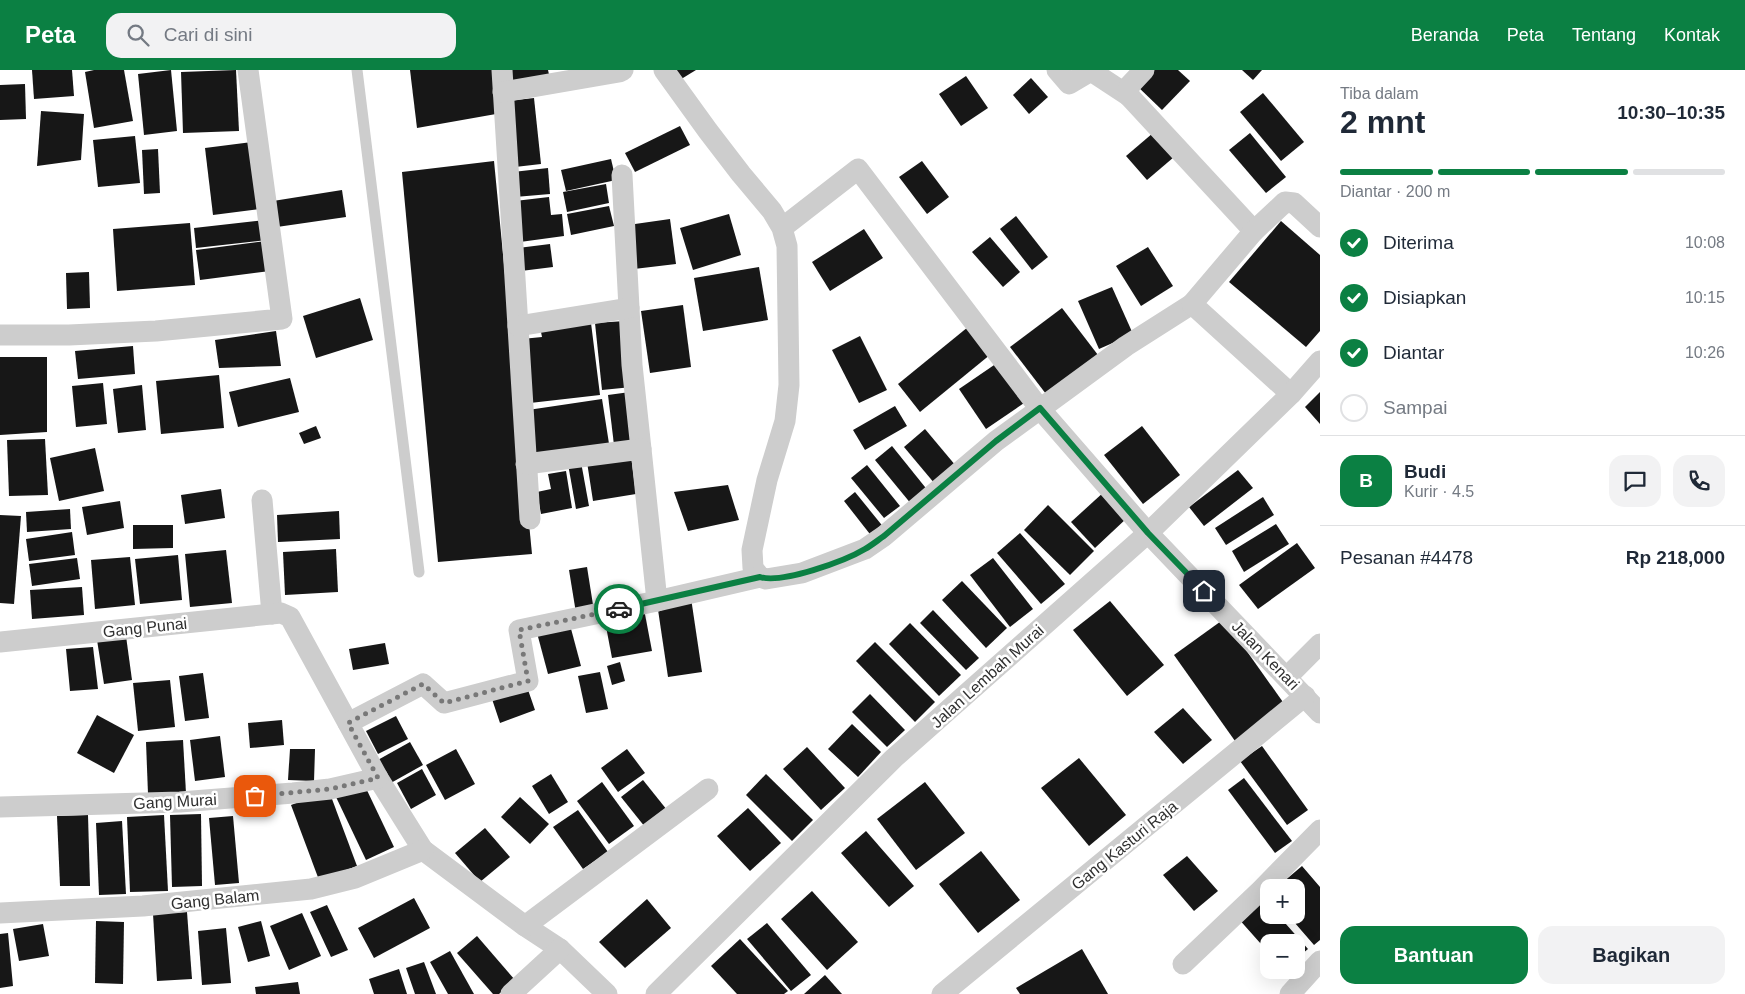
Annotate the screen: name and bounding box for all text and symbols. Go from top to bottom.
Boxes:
search box [106,13,456,58]
text: Peta [25,21,76,48]
icon: search [124,21,152,49]
text: Cari di sini [164,24,252,45]
text: Beranda [1411,25,1479,45]
text: Peta [1507,25,1544,45]
text: Tentang [1572,25,1636,45]
text: Kontak [1664,25,1720,45]
text: Tiba dalam [1340,85,1419,102]
text: 10:30–10:35 [1617,102,1725,123]
text: 2 mnt [1340,104,1425,140]
text: Diantar · 200 m [1340,183,1450,200]
icon: check [1340,229,1368,257]
text: Diterima [1383,232,1454,253]
text: 10:08 [1685,234,1725,251]
icon: check [1340,284,1368,312]
text: Disiapkan [1383,287,1466,308]
text: 10:15 [1685,289,1725,306]
icon: check [1340,339,1368,367]
text: Diantar [1383,342,1444,363]
text: 10:26 [1685,344,1725,361]
text: Sampai [1383,397,1447,418]
button: chat [1609,455,1661,507]
button: phone [1673,455,1725,507]
text: Budi [1404,461,1446,482]
text: B [1359,470,1373,491]
text: Kurir · 4.5 [1404,483,1474,500]
text: Pesanan #4478 [1340,547,1473,568]
text: Rp 218,000 [1626,547,1725,568]
pin [1183,570,1225,612]
icon: home [1190,577,1218,605]
courier [594,584,644,634]
icon: car [605,595,633,623]
street label: Gang Punai [102,615,188,640]
street label: Jalan Kenari [1229,617,1303,693]
street label: Jalan Lembah Murai [928,622,1047,731]
pin [234,775,276,817]
icon: bag [241,782,269,810]
street label: Gang Murai [133,791,217,812]
street label: Gang Kasturi Raja [1068,798,1181,893]
map controls [1260,879,1305,979]
button: + [1260,879,1305,924]
street label: Gang Balam [170,886,260,913]
button: Bantuan [1340,926,1528,984]
button: Bagikan [1538,926,1725,984]
button: − [1260,934,1305,979]

